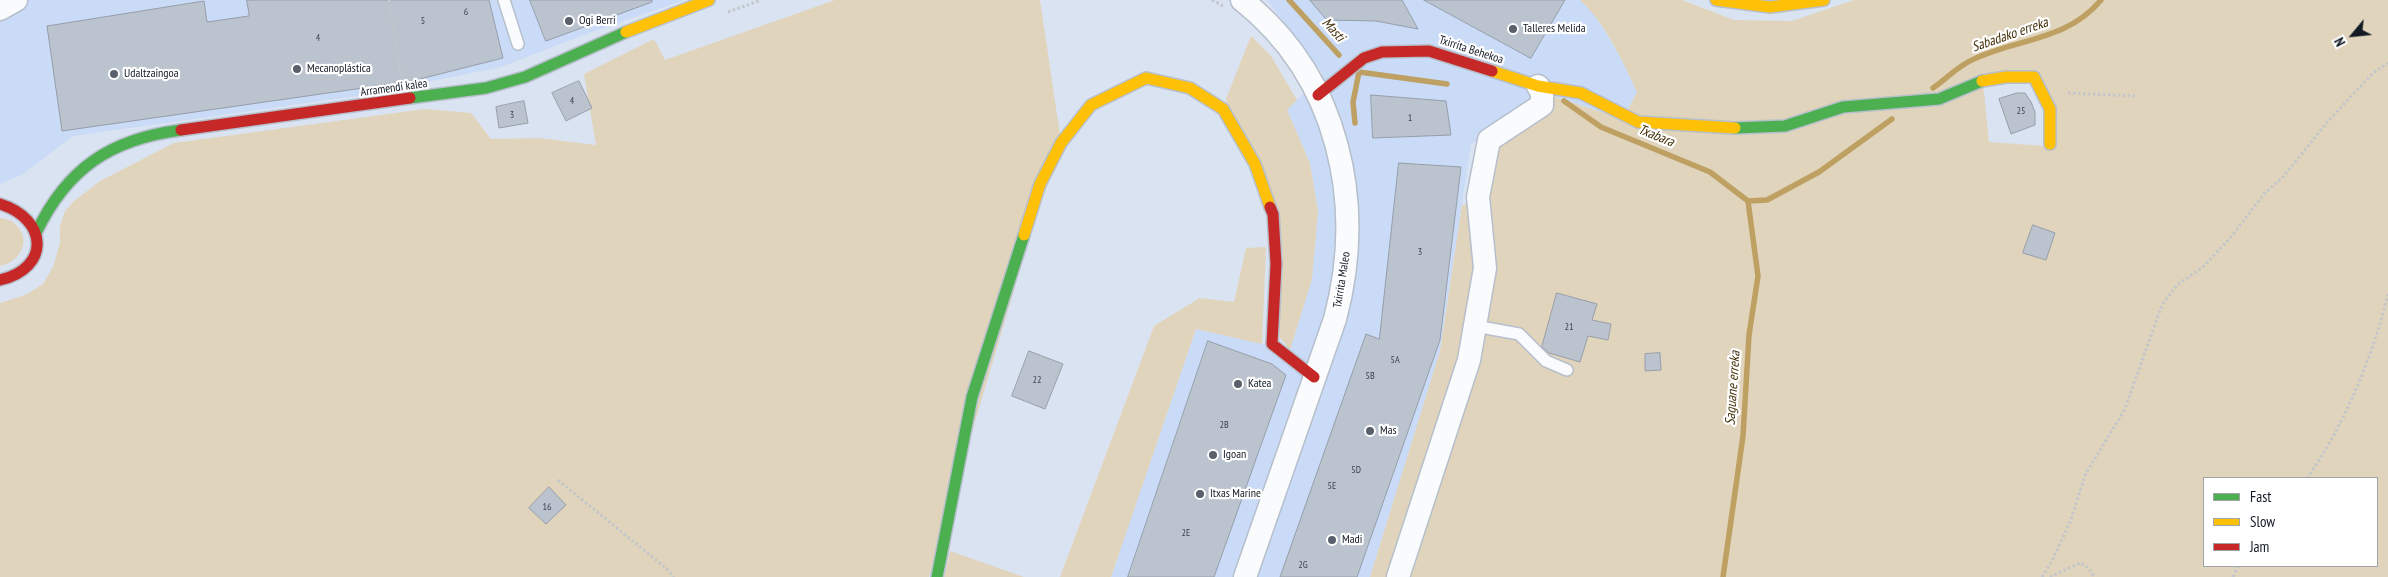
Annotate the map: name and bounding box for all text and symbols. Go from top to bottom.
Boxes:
house number: 6 [464,6,468,18]
north arrow [2328,10,2378,60]
place label: Ogi Berri [579,14,616,28]
water label: Sabadako erreka [1970,14,2050,56]
house number: 5 [421,15,425,27]
marker: Ogi Berri [563,15,575,27]
water label: Masti [1318,15,1348,45]
place label: Talleres Melida [1523,22,1586,36]
marker: Talleres Melida [1507,23,1519,35]
house number: 4 [316,32,320,44]
street label: Txirrita Behekoa [1437,33,1505,67]
text: N [2330,34,2349,50]
place label: Mecanoplástica [307,62,371,76]
marker: Mecanoplástica [291,63,303,75]
place label: Udaltzaingoa [124,67,179,81]
marker: Udaltzaingoa [108,68,120,80]
street label: Arramendi kalea [360,76,428,100]
house number: 4 [570,95,574,107]
house number: 25 [2017,105,2025,117]
house number: 3 [510,109,514,121]
house number: 1 [1408,112,1412,124]
water label: Txabara [1636,121,1676,151]
house number: 3 [1418,246,1422,258]
street label: Txirrita Maleo [1330,251,1354,309]
house number: 21 [1565,321,1573,333]
water label: Saguane erreka [1722,350,1744,426]
house number: 5A [1390,354,1400,366]
house number: 5B [1365,370,1375,382]
house number: 22 [1033,374,1041,386]
place label: Katea [1248,377,1271,391]
marker: Katea [1232,378,1244,390]
house number: 2B [1219,419,1229,431]
place label: Mas [1380,424,1396,438]
marker: Mas [1364,425,1376,437]
place label: Igoan [1223,448,1246,462]
marker: Igoan [1207,449,1219,461]
house number: 5D [1351,464,1361,476]
legend [2203,477,2378,567]
house number: 5E [1328,480,1336,492]
place label: Itxas Marine [1210,487,1261,501]
text: Fast [2250,487,2271,506]
marker: Itxas Marine [1194,488,1206,500]
house number: 16 [543,501,551,513]
text: Slow [2250,512,2275,531]
house number: 2E [1182,527,1190,539]
place label: Madi [1342,533,1362,547]
marker: Madi [1326,534,1338,546]
text: Jam [2250,537,2269,556]
house number: 2G [1298,559,1308,571]

